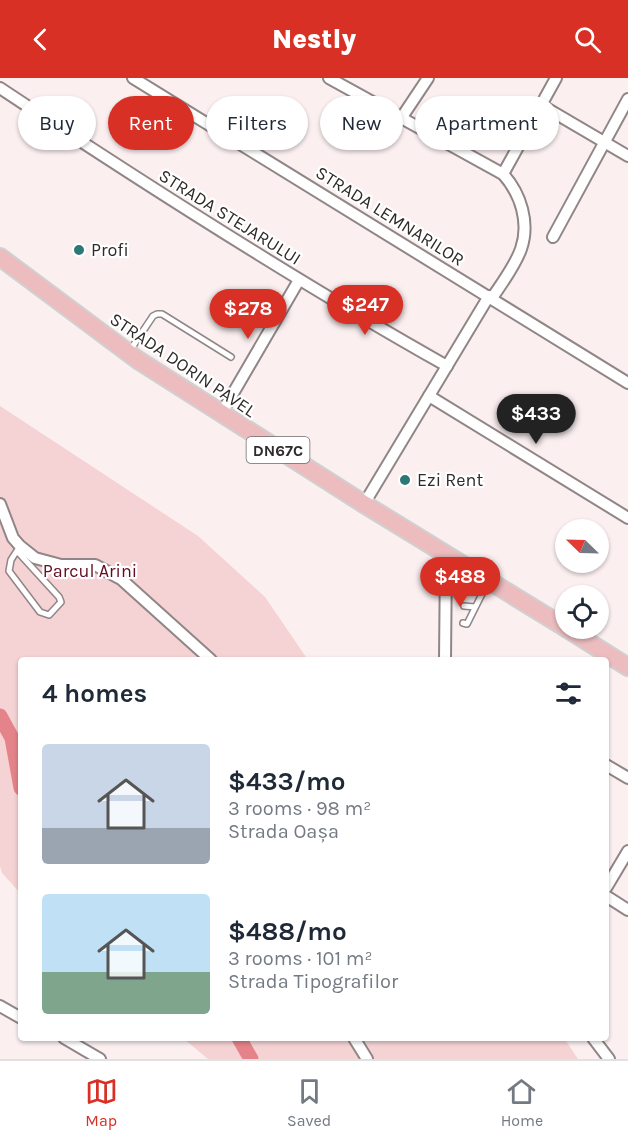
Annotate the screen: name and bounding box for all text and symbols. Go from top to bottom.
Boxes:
icon: back [24,23,57,56]
text: Nestly [272,23,356,55]
icon: search [571,23,604,56]
chip: Buy [18,96,96,150]
chip: Rent [108,96,194,150]
chip: Filters [206,96,308,150]
chip: New [320,96,403,150]
chip: Apartment [415,96,559,150]
street label: STRADA LEMNARILOR [312,161,468,271]
street label: STRADA STEJARULUI [155,164,305,270]
place label: Profi [91,239,129,261]
marker: Profi [72,243,86,257]
pin: $247 [329,285,401,336]
pin: $278 [212,289,284,340]
text: $247 [341,293,389,316]
text: $278 [224,297,272,320]
street label: STRADA DORIN PAVEL [106,308,261,422]
pin: $433 [500,394,572,445]
text: $433 [511,402,561,425]
road number: DN67C [246,437,310,463]
place label: Ezi Rent [417,469,483,491]
marker: Ezi Rent [398,473,412,487]
north arrow [555,519,609,573]
map controls [555,519,609,639]
pin: $488 [424,557,496,608]
park label: Parcul Arini [43,560,137,582]
text: $488 [434,565,486,588]
button: locate [555,585,609,639]
icon: filters [552,677,585,710]
text: 4 homes [42,678,147,709]
text: $433/mo [228,766,345,797]
icon: home [90,768,162,840]
text: 3 rooms · 98 m² [228,797,371,820]
text: Strada Oașa [228,820,339,843]
text: $488/mo [228,916,347,947]
icon: home [90,918,162,990]
text: 3 rooms · 101 m² [228,947,373,970]
text: Strada Tipografilor [228,970,398,993]
tab: Map [85,1075,118,1130]
tab: Saved [287,1075,331,1130]
tab: Home [501,1075,543,1130]

